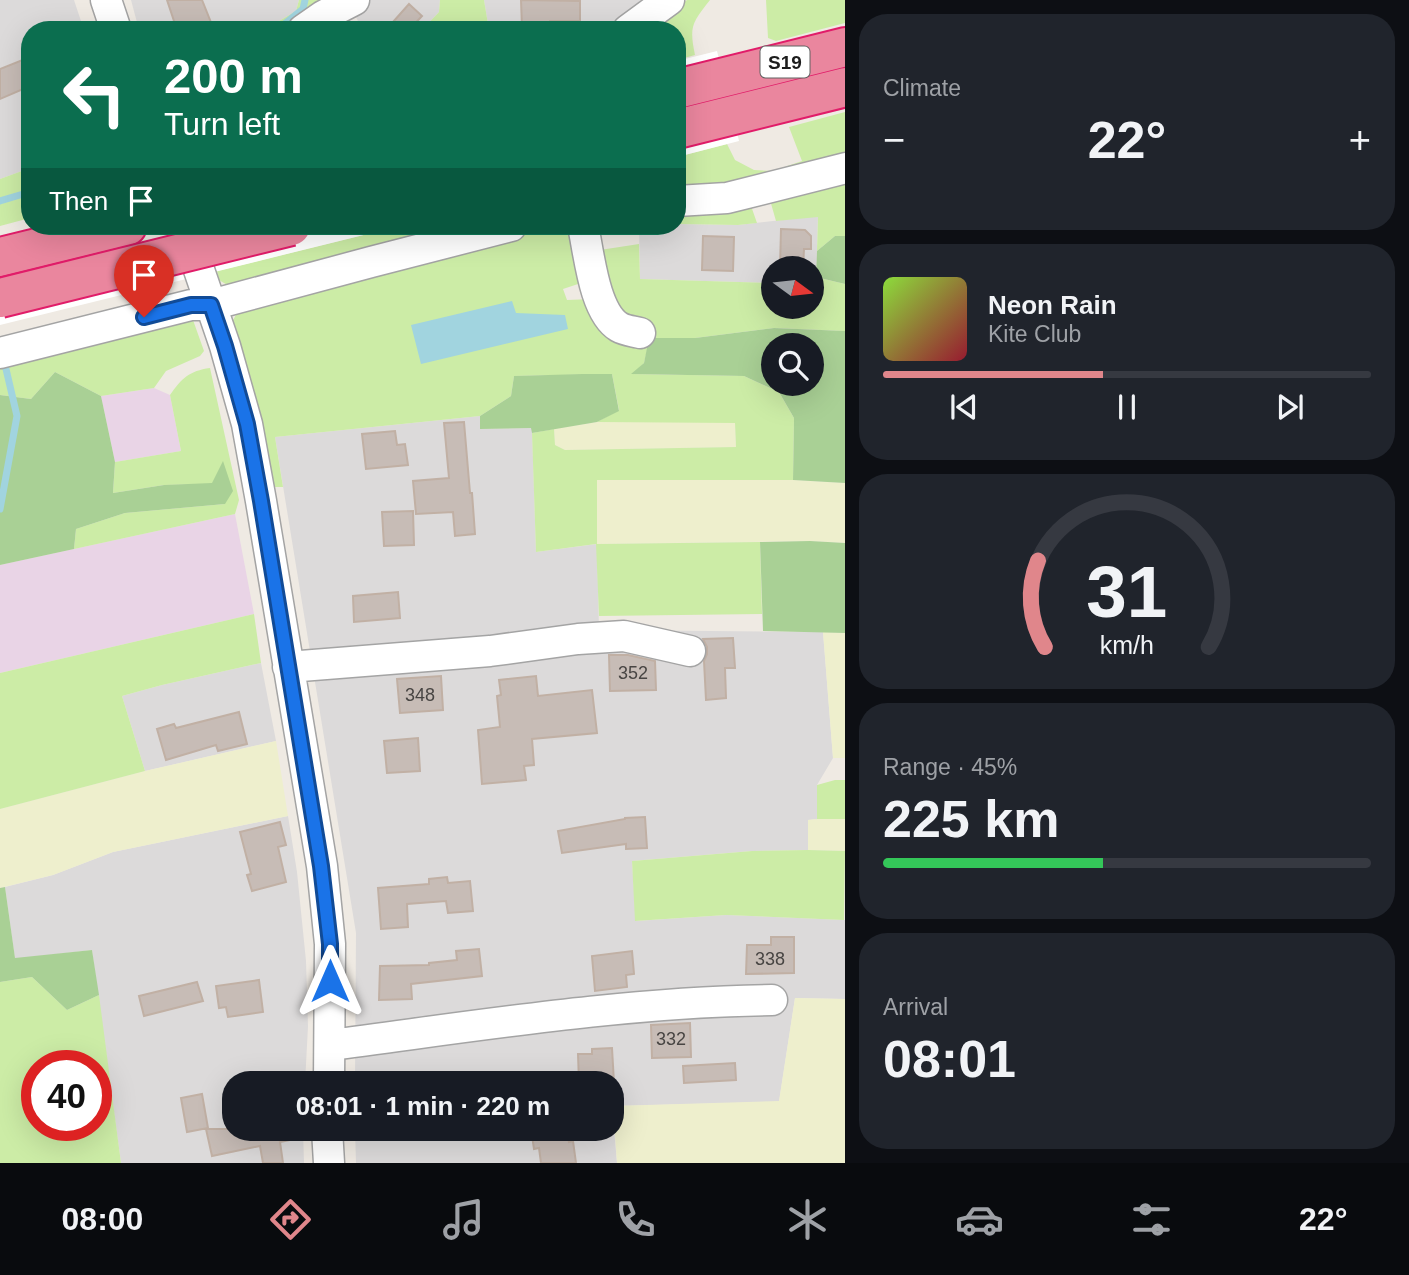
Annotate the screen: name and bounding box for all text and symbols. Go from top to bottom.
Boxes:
road number: S19 [760,46,810,78]
icon: left [49,49,140,140]
text: 200 m [164,49,303,103]
text: Climate [883,75,961,101]
text: Turn left [164,106,280,142]
text: 22° [1088,111,1166,169]
text: − [883,119,905,161]
text: + [1349,119,1371,161]
icon: arrive [122,182,160,220]
text: Then [49,186,108,216]
pin [114,245,174,317]
icon: arrive [125,256,163,294]
north arrow [761,256,824,318]
map controls [761,256,824,396]
text: Neon Rain [988,290,1117,320]
text: Kite Club [988,321,1081,347]
button: search [761,333,824,396]
icon: previous [945,388,983,426]
icon: pause [1108,388,1146,426]
icon: next [1271,388,1309,426]
text: 31 [1087,552,1167,633]
text: km/h [1100,631,1154,659]
house number: 352 [618,663,648,683]
house number: 348 [405,685,435,705]
text: Range · 45% [883,754,1017,780]
text: 225 km [883,790,1059,848]
position arrow [293,944,367,1018]
house number: 338 [755,949,785,969]
text: Arrival [883,994,948,1020]
house number: 332 [656,1029,686,1049]
text: 08:01 [883,1030,1016,1088]
speed limit sign: 40 [21,1050,112,1141]
text: 08:01 · 1 min · 220 m [296,1091,550,1121]
icon: directions [266,1195,315,1244]
icon: music [439,1195,488,1244]
icon: phone [611,1195,660,1244]
icon: climate [783,1195,832,1244]
icon: car [955,1195,1004,1244]
icon: filters [1127,1195,1176,1244]
text: 08:00 [62,1201,143,1237]
text: 22° [1299,1201,1347,1237]

